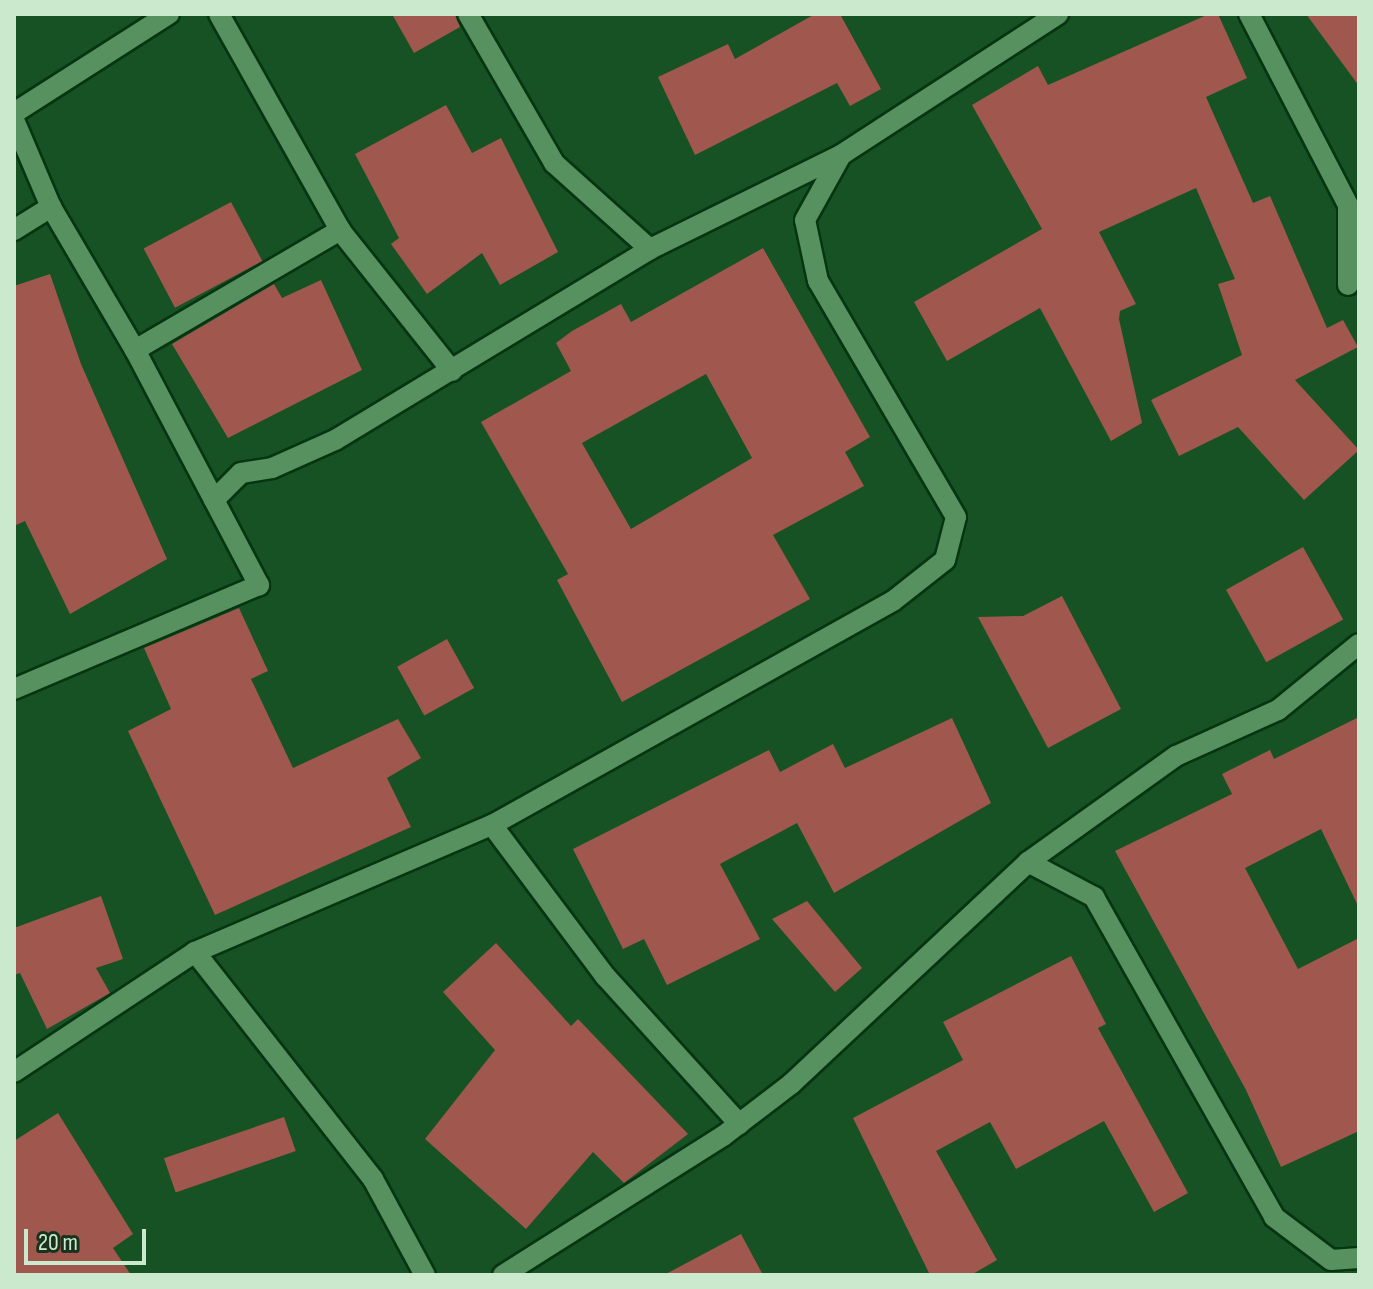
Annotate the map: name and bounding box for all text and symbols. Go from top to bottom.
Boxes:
scale bar [28,1213,150,1263]
text: 20 m [38,1228,78,1257]

